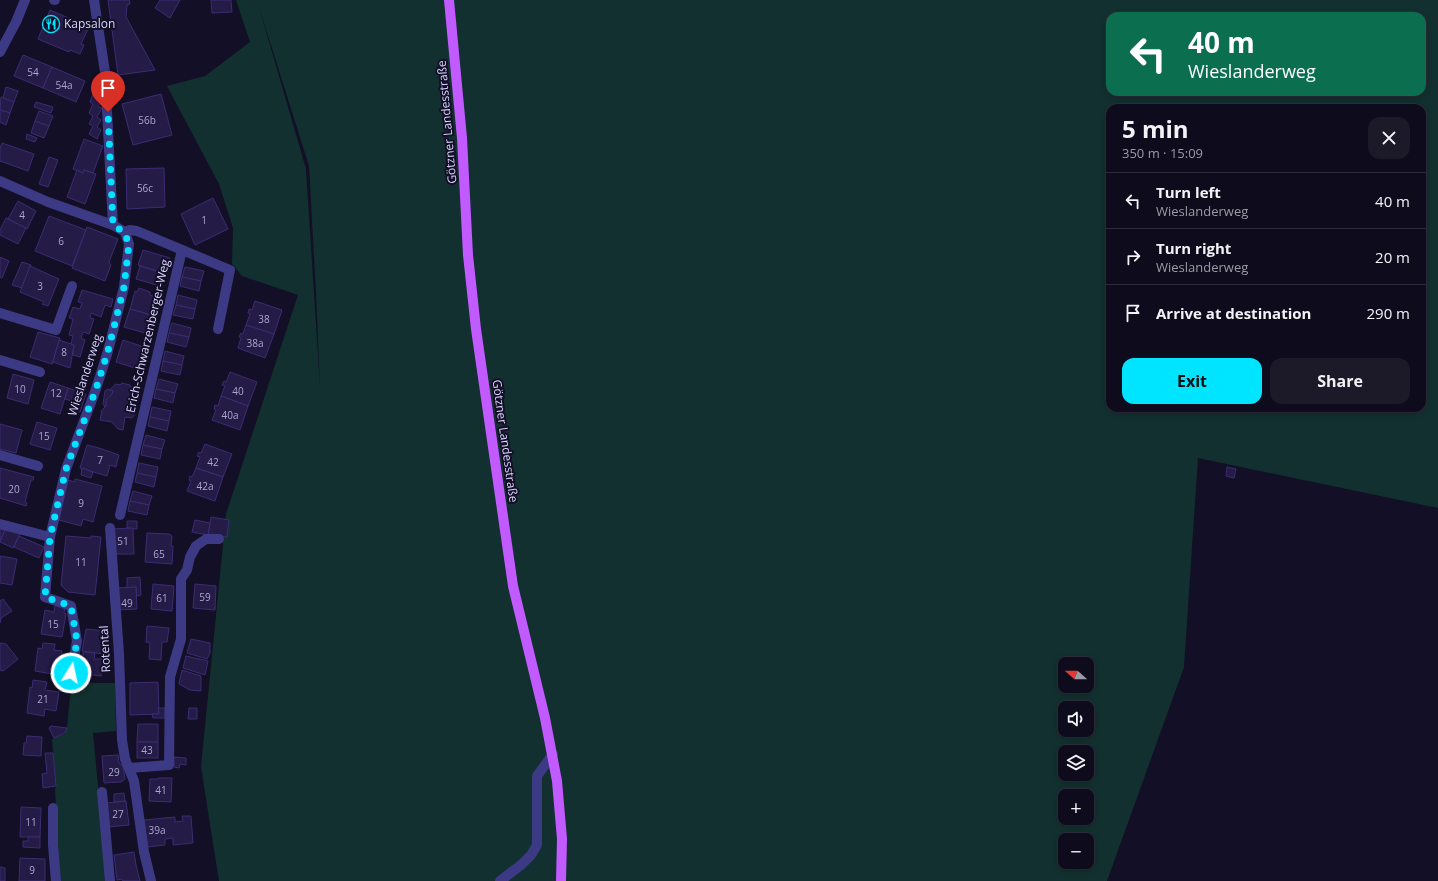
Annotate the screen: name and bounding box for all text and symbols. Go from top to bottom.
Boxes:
restaurant icon: Kapsalon [41,14,61,34]
place label: Kapsalon [64,15,115,32]
text: 40 m [1188,23,1255,61]
icon: left [1122,28,1174,80]
street label: Götzner Landesstraße [433,59,460,184]
text: Wieslanderweg [1188,59,1316,83]
house number: 54 [27,65,39,79]
pin [91,71,125,112]
icon: arrive [97,77,119,99]
house number: 54a [56,78,73,92]
text: 5 min [1122,112,1189,145]
house number: 56b [138,113,156,127]
button: close [1368,117,1410,159]
text: 350 m · 15:09 [1122,144,1203,162]
house number: 56c [137,181,153,195]
text: Turn left [1156,182,1221,202]
icon: left [1122,190,1144,212]
text: 40 m [1375,191,1410,211]
text: Wieslanderweg [1156,202,1248,220]
house number: 4 [19,208,25,222]
house number: 1 [201,213,207,227]
house number: 6 [58,234,64,248]
text: Turn right [1156,238,1231,258]
icon: right [1122,246,1144,268]
text: 20 m [1375,247,1410,267]
street label: Erich-Schwarzenberger-Weg [122,257,174,414]
text: Wieslanderweg [1156,258,1248,276]
house number: 3 [37,279,43,293]
icon: arrive [1122,302,1144,324]
text: Arrive at destination [1156,303,1311,323]
text: 290 m [1366,303,1410,323]
house number: 38 [258,312,270,326]
street label: Wieslanderweg [63,331,106,418]
house number: 38a [247,336,264,350]
house number: 8 [61,345,67,359]
button: Exit [1122,358,1262,404]
button: Share [1270,358,1410,404]
street label: Götzner Landesstraße [488,378,523,504]
house number: 10 [14,382,26,396]
house number: 40 [232,384,244,398]
house number: 12 [50,386,62,400]
house number: 40a [222,408,239,422]
house number: 15 [38,429,50,443]
house number: 7 [97,453,103,467]
house number: 42 [207,455,219,469]
house number: 42a [197,479,214,493]
house number: 20 [8,482,20,496]
house number: 9 [78,496,84,510]
house number: 51 [117,534,129,548]
house number: 65 [153,547,165,561]
house number: 11 [75,555,87,569]
house number: 59 [199,590,211,604]
house number: 61 [156,591,168,605]
house number: 49 [121,596,133,610]
house number: 15 [47,617,59,631]
street label: Rotental [95,625,114,673]
position arrow [50,652,92,694]
north arrow [1058,657,1094,693]
map controls [1058,657,1094,869]
house number: 21 [37,692,49,706]
button: sound [1058,701,1094,737]
house number: 43 [141,743,153,757]
button: layers [1058,745,1094,781]
house number: 29 [108,765,120,779]
house number: 41 [155,783,167,797]
button: + [1058,789,1094,825]
house number: 27 [112,807,124,821]
house number: 11 [25,815,37,829]
house number: 39a [149,823,166,837]
button: − [1058,833,1094,869]
house number: 9 [29,863,35,877]

